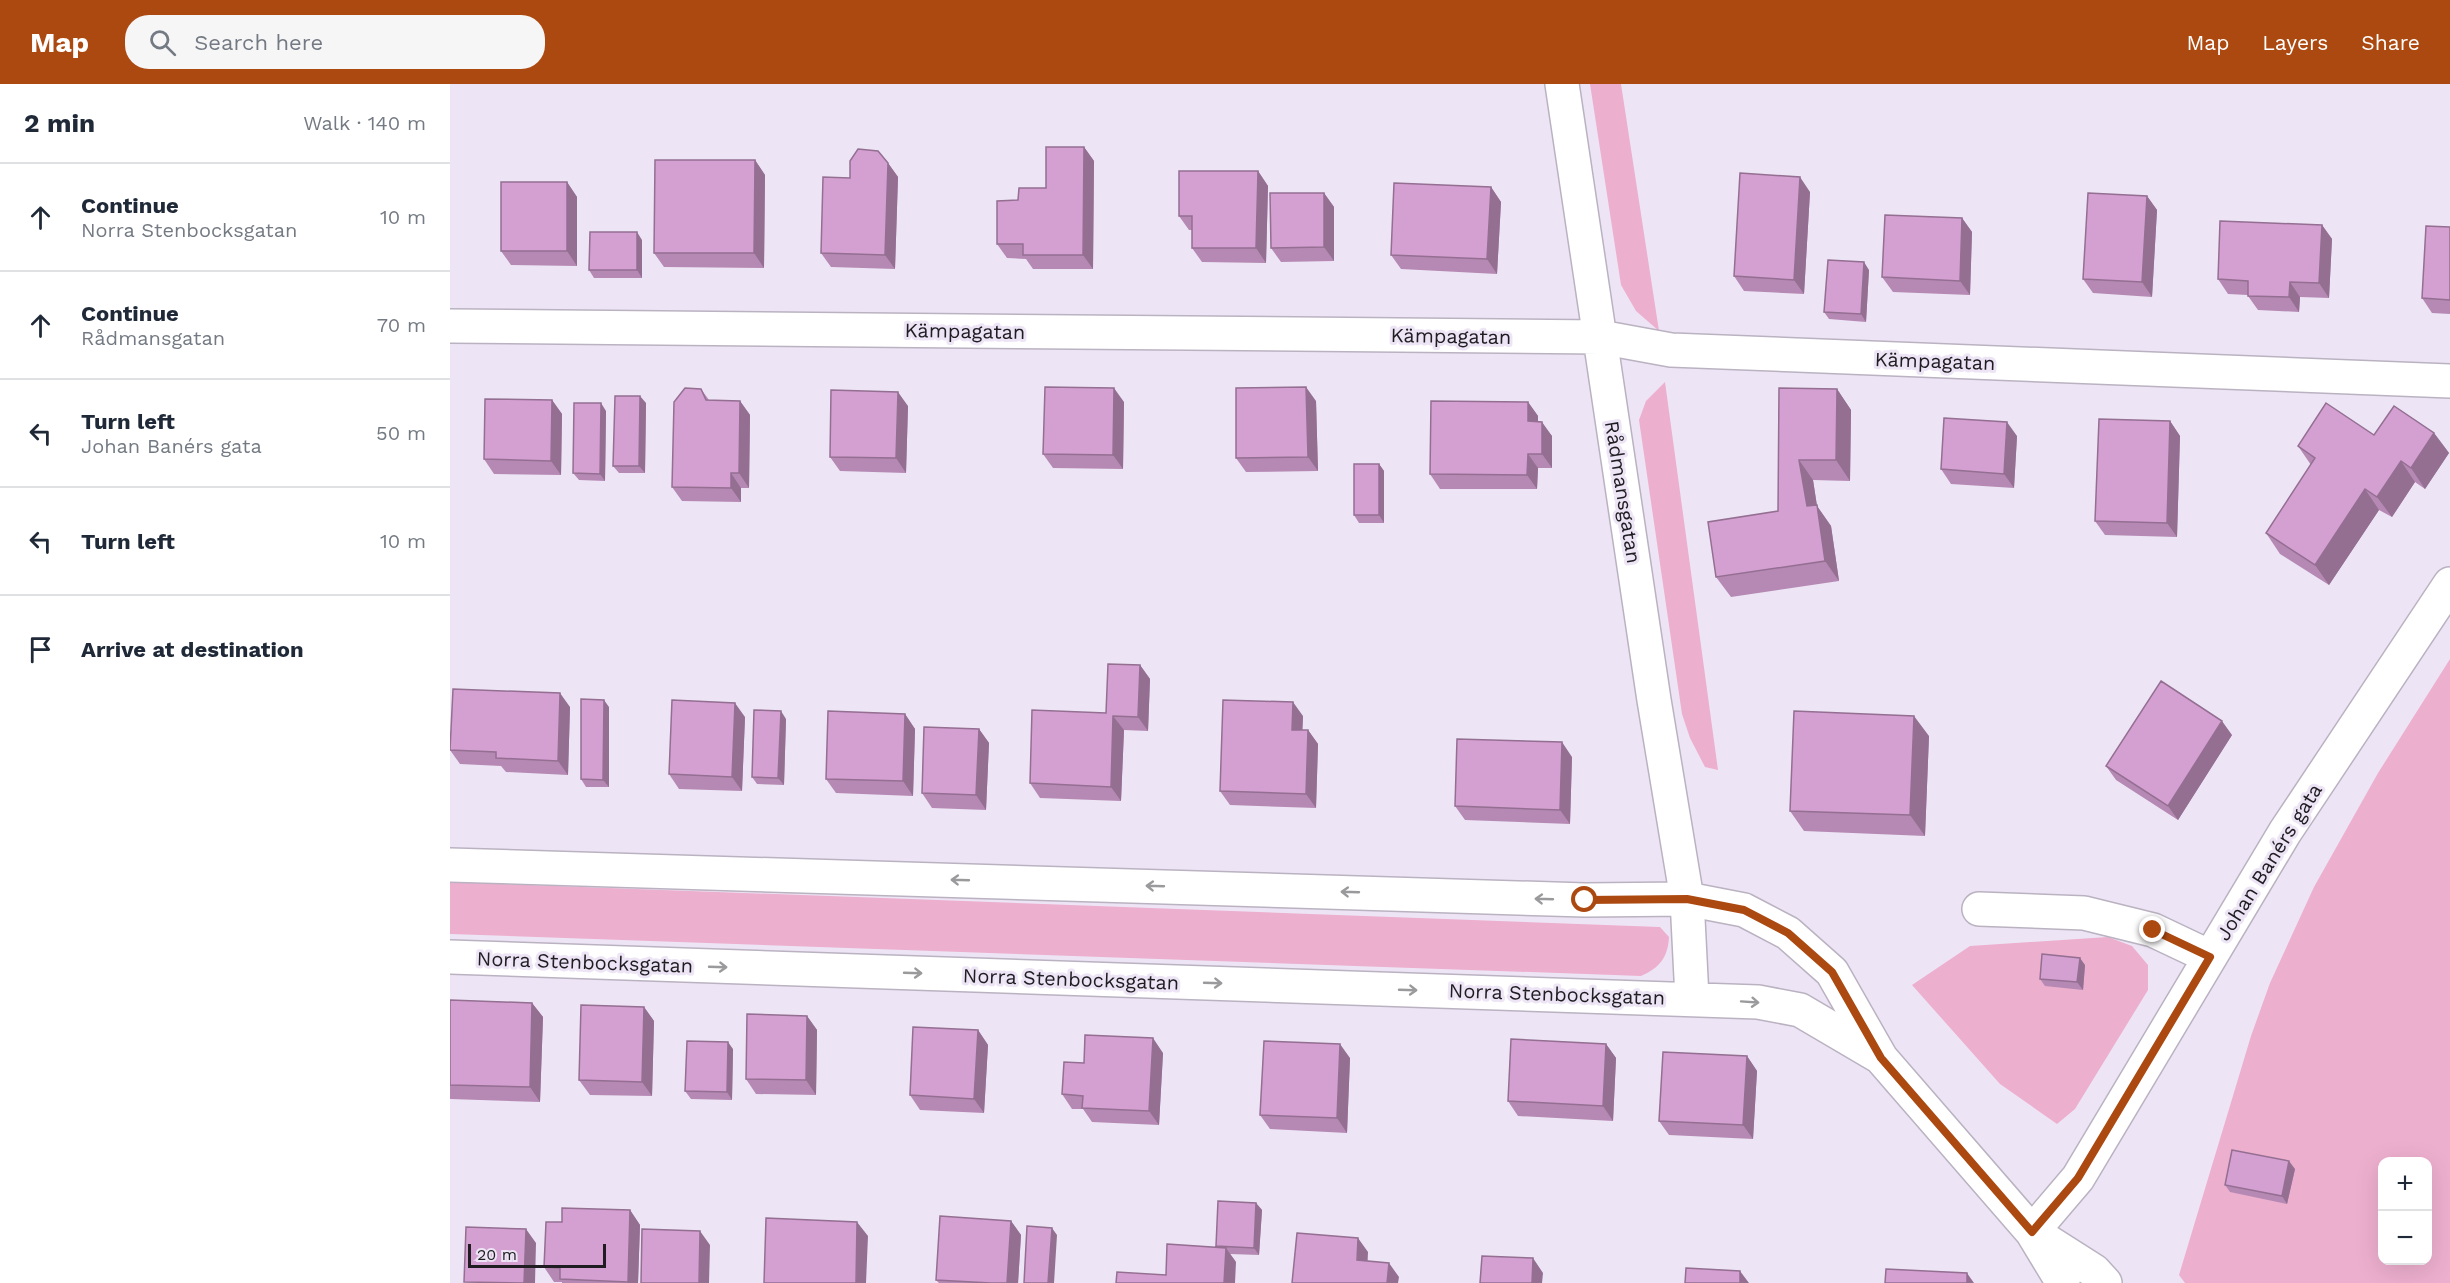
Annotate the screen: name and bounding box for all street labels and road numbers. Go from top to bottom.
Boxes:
street label: Kämpagatan [904,318,1026,344]
street label: Kämpagatan [1390,323,1512,349]
street label: Kämpagatan [1874,347,1996,375]
street label: Rådmansgatan [1600,419,1646,565]
street label: Johan Banérs gata [2211,779,2327,945]
street label: Norra Stenbocksgatan [476,946,694,978]
street label: Norra Stenbocksgatan [962,963,1180,995]
street label: Norra Stenbocksgatan [1448,978,1666,1010]

